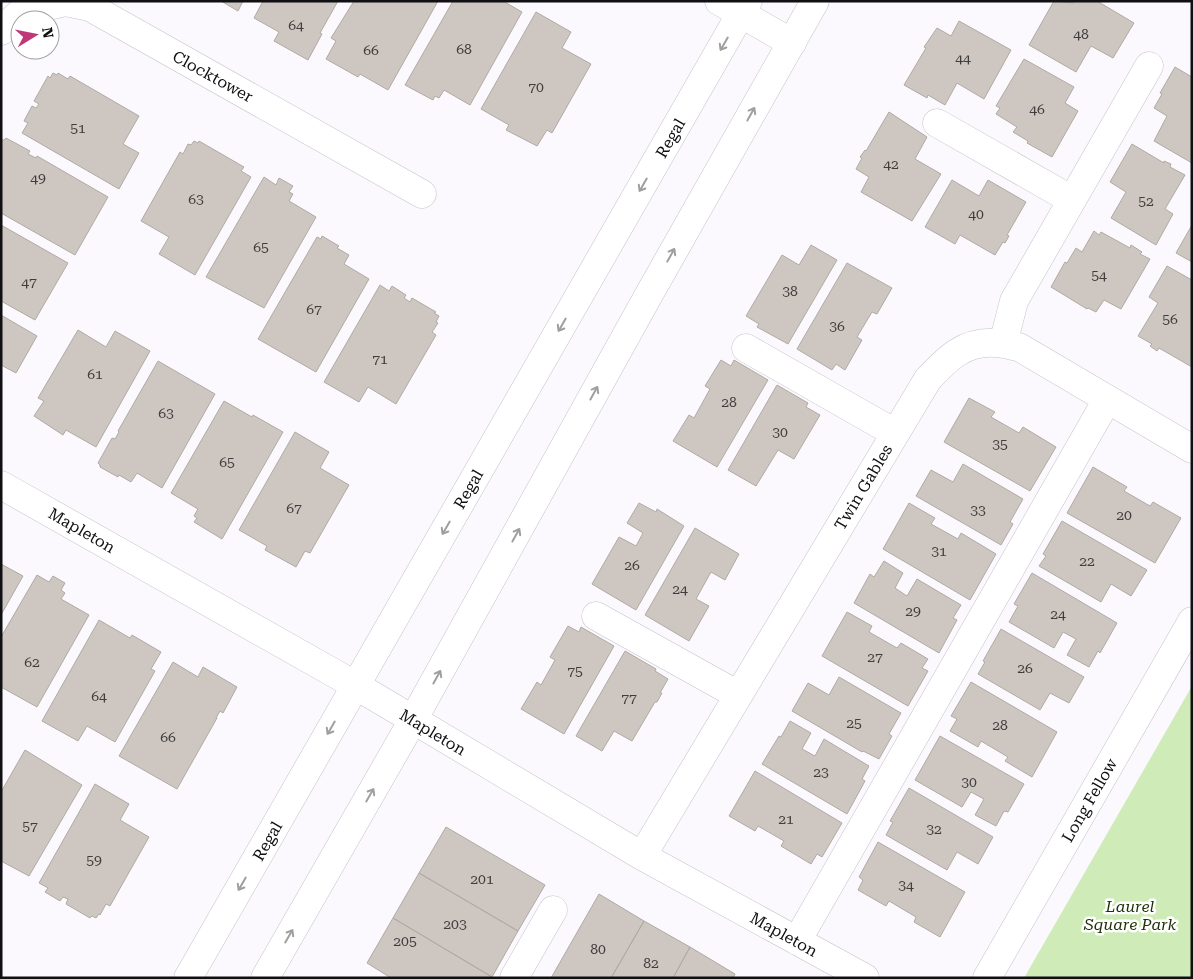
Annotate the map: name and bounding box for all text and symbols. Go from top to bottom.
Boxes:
north arrow [10,10,60,60]
house number: 64 [288,17,304,33]
text: N [39,26,57,40]
house number: 48 [1073,26,1089,42]
one-way arrow [719,36,729,50]
house number: 68 [456,41,472,57]
house number: 66 [363,42,379,58]
street label: Clocktower [169,47,257,107]
house number: 44 [955,50,971,66]
house number: 70 [528,79,544,95]
house number: 46 [1029,101,1045,117]
one-way arrow [747,107,757,122]
street label: Regal [652,115,689,161]
house number: 51 [70,120,86,136]
house number: 42 [883,156,899,172]
house number: 49 [30,170,46,186]
one-way arrow [638,177,648,191]
house number: 63 [188,191,204,207]
house number: 52 [1138,193,1154,209]
house number: 40 [968,206,984,222]
house number: 65 [253,239,269,255]
one-way arrow [667,249,677,263]
house number: 54 [1091,267,1107,283]
house number: 47 [21,274,37,290]
house number: 38 [782,283,798,299]
house number: 67 [306,301,322,317]
house number: 56 [1162,311,1178,327]
one-way arrow [557,318,567,332]
house number: 36 [829,318,845,334]
house number: 71 [372,351,388,367]
house number: 61 [87,366,103,382]
one-way arrow [590,387,600,401]
house number: 28 [721,394,737,410]
house number: 63 [158,405,174,421]
house number: 30 [772,424,788,440]
house number: 35 [992,436,1008,452]
street label: Twin Gables [830,441,897,533]
house number: 65 [219,454,235,470]
street label: Regal [450,466,487,512]
house number: 67 [286,500,302,516]
house number: 33 [970,502,986,518]
street label: Mapleton [45,504,119,557]
house number: 20 [1116,507,1132,523]
one-way arrow [441,520,451,535]
one-way arrow [511,529,521,543]
house number: 31 [931,543,947,559]
house number: 22 [1079,553,1095,569]
house number: 26 [624,557,640,573]
house number: 24 [672,581,688,597]
house number: 29 [905,603,921,619]
house number: 24 [1050,606,1066,622]
house number: 27 [867,649,883,665]
house number: 62 [24,654,40,670]
house number: 26 [1017,660,1033,676]
house number: 75 [567,663,583,679]
one-way arrow [432,670,442,685]
house number: 64 [91,688,107,704]
house number: 77 [621,690,637,706]
street label: Mapleton [396,705,469,760]
house number: 25 [846,715,862,731]
house number: 28 [992,717,1008,733]
one-way arrow [326,720,336,735]
house number: 66 [160,729,176,745]
street label: Long Fellow [1058,754,1121,845]
house number: 23 [813,764,829,780]
house number: 30 [961,774,977,790]
one-way arrow [365,787,375,802]
house number: 21 [778,811,794,827]
house number: 57 [22,818,38,834]
street label: Regal [249,818,286,864]
house number: 32 [926,821,942,837]
house number: 59 [86,852,102,868]
house number: 201 [470,871,494,887]
one-way arrow [236,877,246,891]
house number: 34 [898,877,914,893]
park label: Laurel Square Park [1083,897,1176,934]
street label: Mapleton [747,908,821,961]
house number: 203 [443,916,467,932]
one-way arrow [284,928,294,943]
house number: 205 [393,933,417,949]
house number: 80 [590,941,606,957]
house number: 82 [643,955,659,971]

